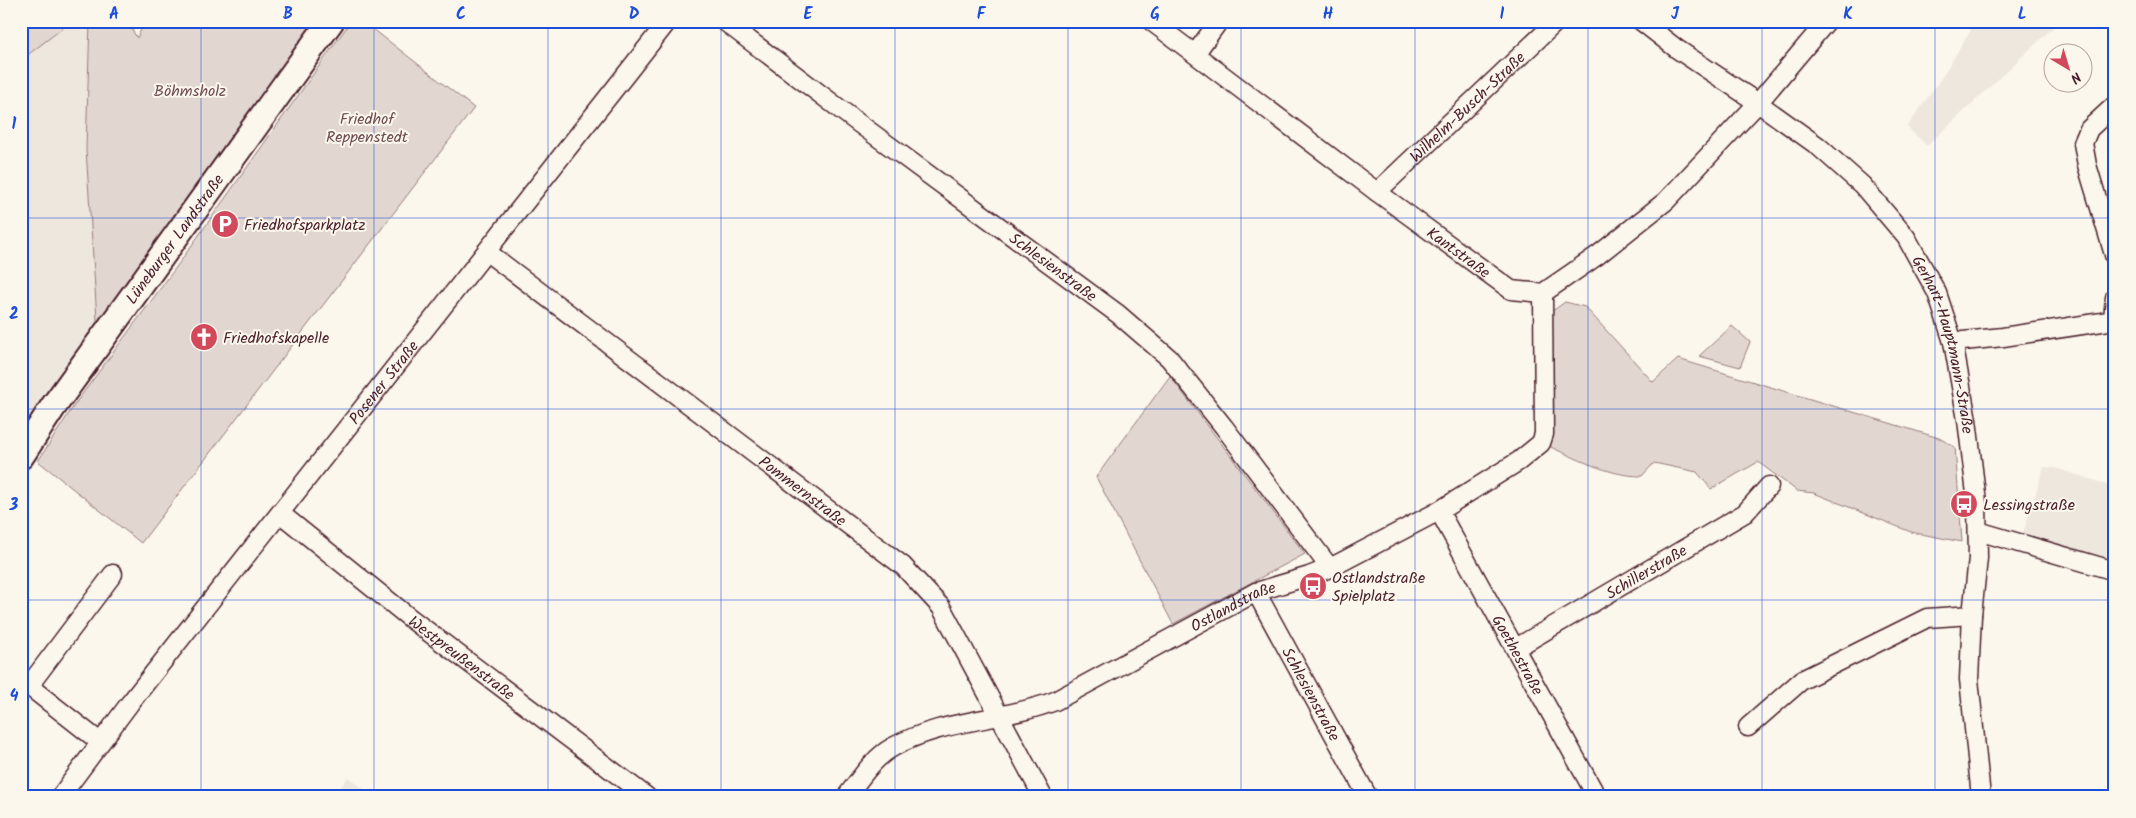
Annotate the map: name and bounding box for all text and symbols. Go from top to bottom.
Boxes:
text: A [109,2,119,27]
text: B [283,2,293,27]
text: C [456,2,466,27]
text: D [629,2,640,27]
text: E [804,2,814,27]
text: F [977,2,987,27]
text: G [1150,2,1160,27]
text: H [1323,2,1333,27]
text: I [1500,2,1505,27]
text: J [1671,2,1680,27]
text: K [1843,2,1853,27]
text: L [2018,2,2026,27]
north arrow [2044,42,2094,92]
street label: Wilhelm-Busch-Straße [1404,46,1532,169]
text: N [2065,66,2086,89]
park label: Böhmsholz [154,79,226,104]
park label: Friedhof Reppenstedt [326,107,409,150]
text: 1 [12,112,17,137]
street label: Lüneburger Landstraße [120,169,231,310]
parking icon: Friedhofsparkplatz [210,209,240,239]
place label: Friedhofsparkplatz [244,213,366,238]
street label: Kantstraße [1421,221,1495,285]
street label: Schlesienstraße [1003,227,1102,309]
street label: Gerhart-Hauptmann-Straße [1905,251,1980,435]
text: 2 [9,302,19,327]
church icon: Friedhofskapelle [189,322,219,352]
place label: Friedhofskapelle [223,326,329,351]
street label: Posener Straße [343,335,426,431]
street label: Pommernstraße [753,450,852,533]
bus stop icon: Lessingstraße [1949,489,1979,519]
text: 3 [9,493,19,518]
place label: Lessingstraße [1983,493,2075,518]
street label: Schillerstraße [1601,539,1692,606]
place label: Ostlandstraße Spielplatz [1332,566,1425,609]
bus stop icon: Ostlandstraße Spielplatz [1298,571,1328,601]
street label: Ostlandstraße [1186,576,1279,639]
street label: Westpreußenstraße [403,610,520,707]
street label: Goethestraße [1485,610,1549,700]
street label: Schlesienstraße [1274,643,1346,746]
text: 4 [10,684,19,709]

